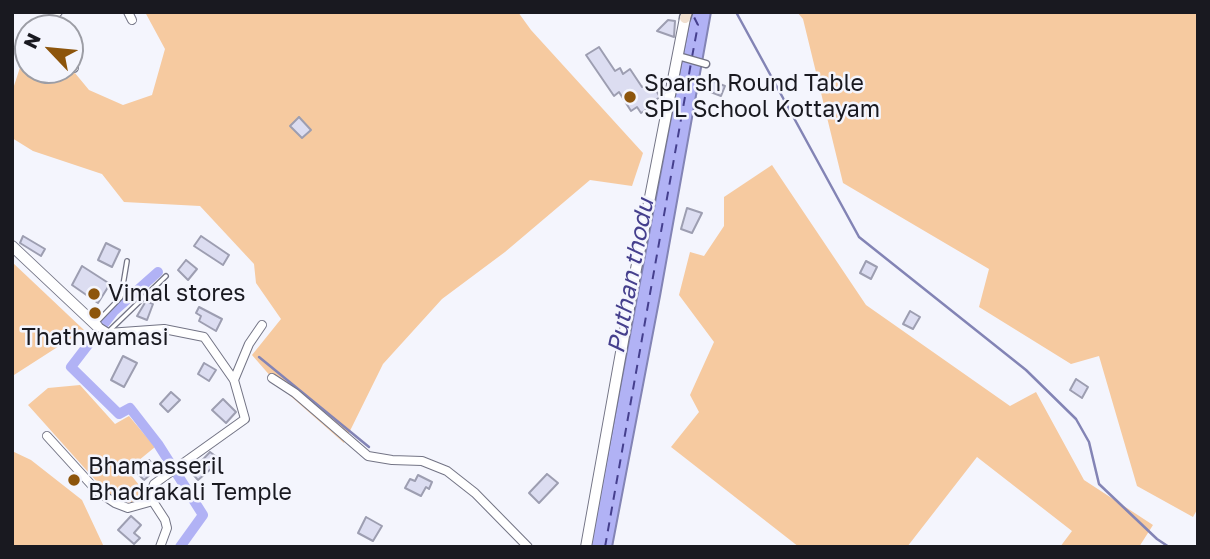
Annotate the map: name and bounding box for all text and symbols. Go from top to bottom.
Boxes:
north arrow [14,14,84,84]
text: N [18,29,45,52]
place label: Sparsh Round Table SPL School Kottayam [644,70,880,124]
marker: Sparsh Round Table SPL School Kottayam [622,89,638,105]
water label: Puthan thodu [602,196,660,356]
place label: Vimal stores [108,280,245,308]
marker: Vimal stores [86,286,102,302]
marker: Thathwamasi [87,305,103,321]
place label: Thathwamasi [21,324,169,352]
place label: Bhamasseril Bhadrakali Temple [88,453,292,507]
marker: Bhamasseril Bhadrakali Temple [66,472,82,488]

